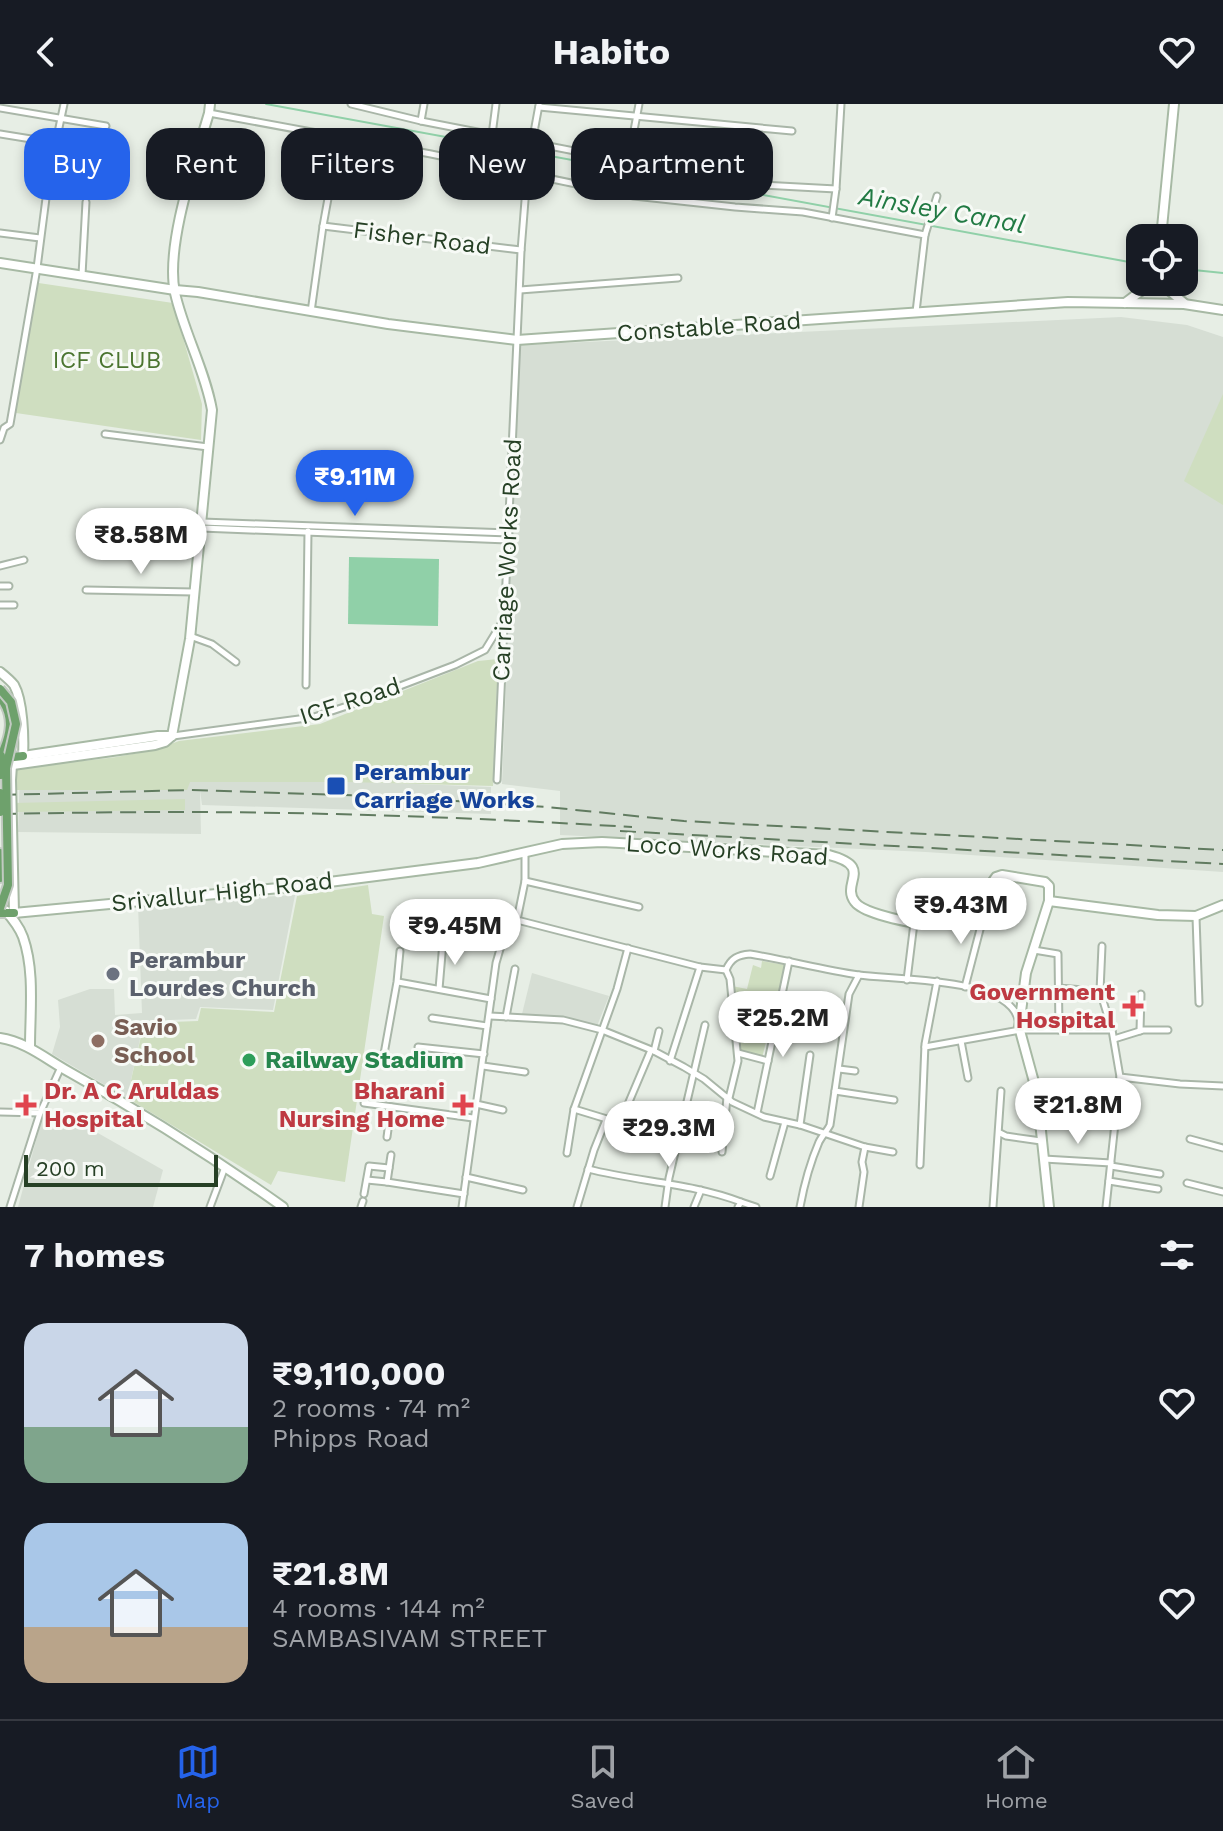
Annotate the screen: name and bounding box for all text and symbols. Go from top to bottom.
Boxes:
icon: back [24,30,68,74]
icon: heart [1155,30,1199,74]
text: Habito [553,31,670,73]
chip: Buy [24,128,130,200]
chip: Rent [146,128,265,200]
chip: Filters [281,128,423,200]
chip: New [439,128,555,200]
chip: Apartment [571,128,773,200]
water label: Ainsley Canal [856,180,1027,239]
street label: Fisher Road [352,216,492,260]
map controls [1126,224,1198,296]
button: locate [1126,224,1198,296]
street label: Constable Road [616,307,802,347]
park label: ICF CLUB [53,346,161,374]
street label: Carriage Works Road [487,438,527,682]
pin: ₹9.11M [290,450,420,518]
text: ₹9.11M [314,461,396,491]
pin: ₹8.58M [76,508,206,576]
text: ₹8.58M [94,519,188,549]
street label: ICF Road [296,672,404,730]
place label: Perambur Carriage Works [354,758,535,814]
marker: Perambur Carriage Works [325,775,347,797]
street label: Loco Works Road [625,829,829,871]
street label: Srivallur High Road [110,866,334,918]
pin: ₹9.43M [896,878,1026,946]
text: ₹9.43M [914,889,1008,919]
pin: ₹9.45M [390,899,520,967]
text: ₹9.45M [408,910,502,940]
place label: Perambur Lourdes Church [129,946,316,1002]
marker: Perambur Lourdes Church [104,965,122,983]
place label: Government Hospital [969,978,1116,1034]
pin: ₹25.2M [718,991,848,1059]
marker: Government Hospital [1122,995,1144,1017]
text: ₹25.2M [737,1002,829,1032]
place label: Savio School [114,1013,195,1069]
marker: Savio School [89,1032,107,1050]
place label: Railway Stadium [265,1046,464,1074]
marker: Railway Stadium [240,1051,258,1069]
place label: Dr. A C Aruldas Hospital [44,1077,219,1133]
place label: Bharani Nursing Home [279,1077,445,1133]
pin: ₹21.8M [1013,1078,1143,1146]
text: ₹21.8M [1033,1089,1123,1119]
marker: Dr. A C Aruldas Hospital [15,1094,37,1116]
marker: Bharani Nursing Home [452,1094,474,1116]
pin: ₹29.3M [604,1101,734,1169]
text: ₹29.3M [622,1112,716,1142]
scale bar [24,1151,218,1187]
text: 200 m [36,1156,105,1181]
icon: filters [1155,1233,1199,1277]
text: 7 homes [24,1235,165,1275]
text: ₹9,110,000 [272,1353,446,1393]
icon: home [88,1355,184,1451]
icon: heart [1155,1381,1199,1425]
text: 2 rooms · 74 m² [272,1393,470,1423]
text: Phipps Road [272,1423,430,1453]
text: ₹21.8M [272,1553,389,1593]
icon: home [88,1555,184,1651]
icon: heart [1155,1581,1199,1625]
text: 4 rooms · 144 m² [272,1593,485,1623]
text: SAMBASIVAM STREET [272,1623,547,1653]
tab: Map [175,1740,220,1813]
tab: Saved [571,1740,634,1813]
tab: Home [985,1740,1048,1813]

